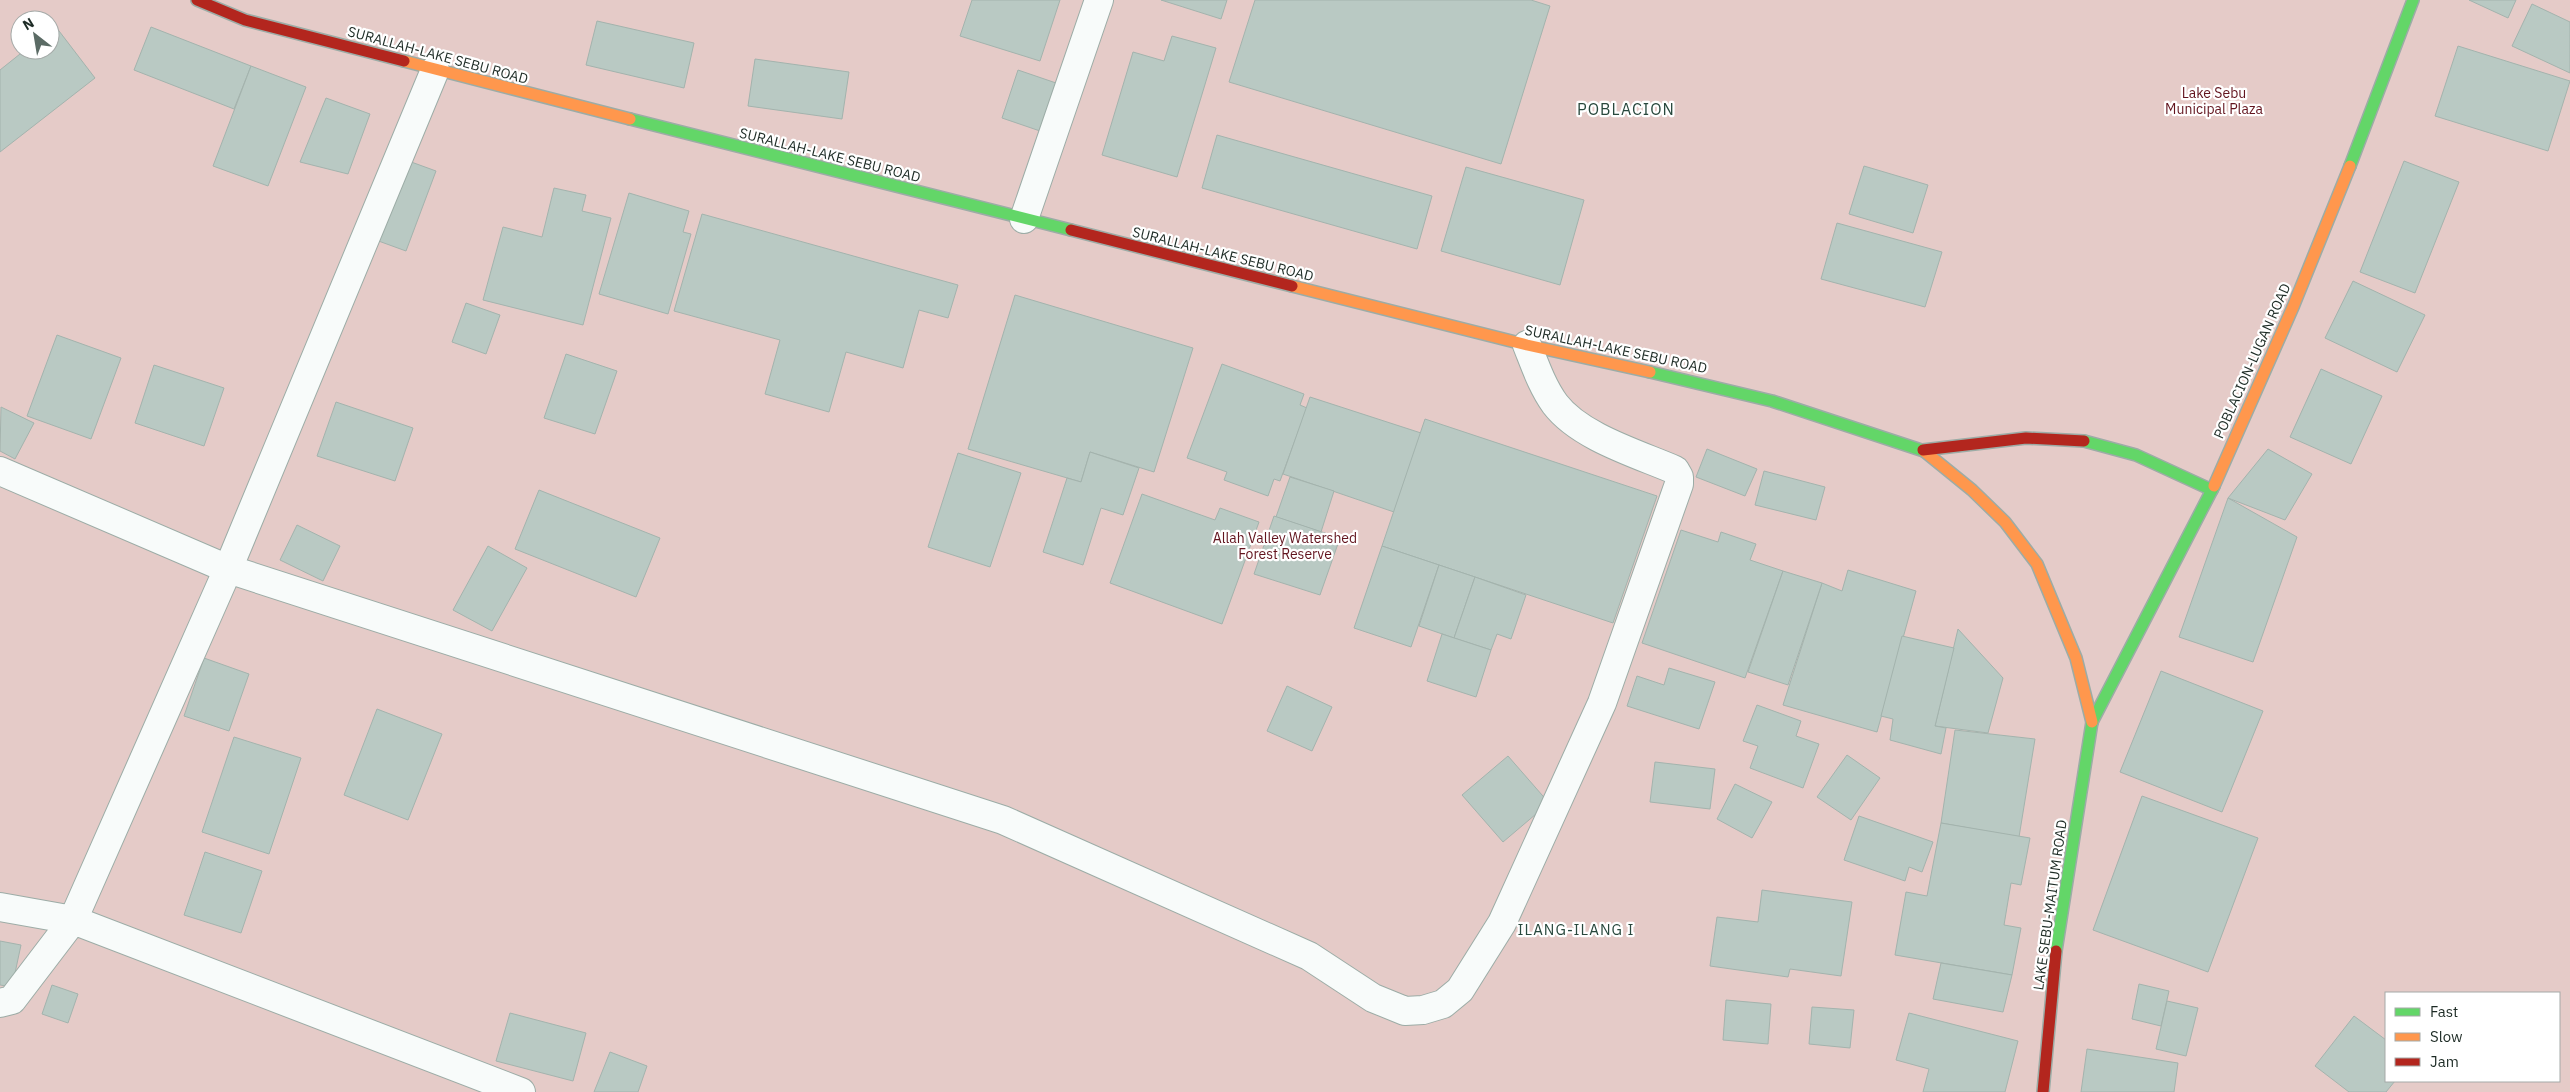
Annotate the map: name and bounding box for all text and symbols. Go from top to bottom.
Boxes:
north arrow [10,10,60,60]
text: N [19,14,37,34]
street label: SURALLAH-LAKE SEBU ROAD [346,22,530,88]
park label: Lake Sebu Municipal Plaza [2165,84,2263,118]
district label: POBLACION [1577,99,1675,119]
street label: SURALLAH-LAKE SEBU ROAD [738,124,922,186]
street label: SURALLAH-LAKE SEBU ROAD [1131,223,1315,285]
street label: POBLACION-LUGAN ROAD [2210,281,2294,441]
street label: SURALLAH-LAKE SEBU ROAD [1523,321,1709,377]
park label: Allah Valley Watershed Forest Reserve [1213,529,1357,563]
street label: LAKE SEBU-MAITUM ROAD [2029,819,2071,991]
district label: ILANG-ILANG I [1517,920,1635,939]
legend [2385,992,2560,1082]
text: Fast [2430,1002,2458,1021]
text: Slow [2430,1027,2463,1046]
text: Jam [2430,1052,2459,1071]

